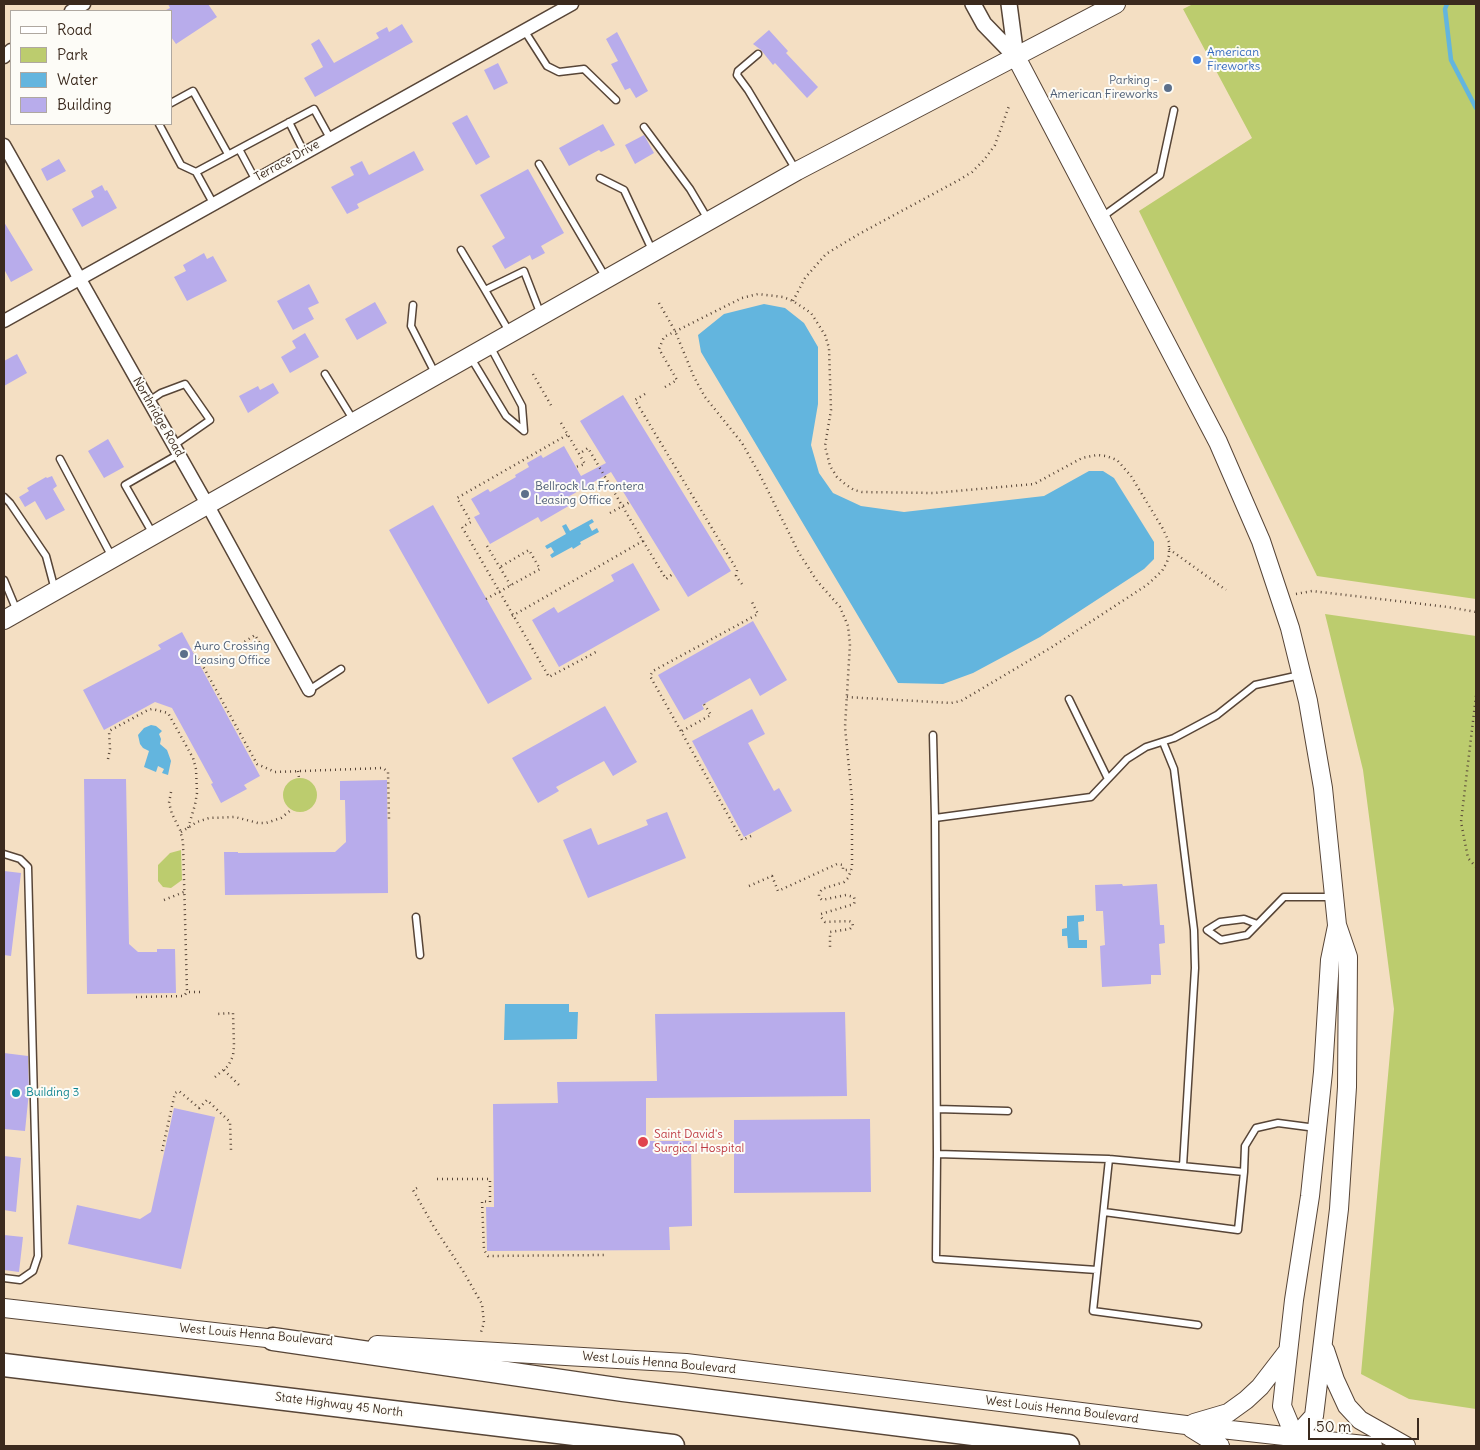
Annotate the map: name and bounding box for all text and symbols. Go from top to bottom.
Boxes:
legend [10,10,172,125]
text: Road [57,20,92,39]
text: Park [57,45,88,64]
place label: American Fireworks [1207,46,1260,74]
marker: American Fireworks [1191,54,1203,66]
text: Water [57,70,98,89]
place label: Parking - American Fireworks [1050,74,1158,102]
marker: Parking - American Fireworks [1162,82,1174,94]
text: Building [57,95,112,114]
street label: Terrace Drive [252,137,322,185]
street label: Northridge Road [129,375,187,459]
place label: Bellrock La Frontera Leasing Office [535,480,644,508]
marker: Bellrock La Frontera Leasing Office [519,488,531,500]
place label: Auro Crossing Leasing Office [194,640,270,668]
marker: Auro Crossing Leasing Office [178,648,190,660]
place label: Building 3 [26,1086,79,1100]
marker: Building 3 [10,1087,22,1099]
place label: Saint David's Surgical Hospital [654,1128,744,1156]
marker: Saint David's Surgical Hospital [636,1135,650,1149]
street label: West Louis Henna Boulevard [179,1321,333,1349]
street label: West Louis Henna Boulevard [582,1349,736,1377]
street label: State Highway 45 North [274,1390,404,1420]
street label: West Louis Henna Boulevard [985,1393,1139,1427]
scale bar [1310,1408,1421,1440]
text: 50 m [1316,1417,1351,1436]

